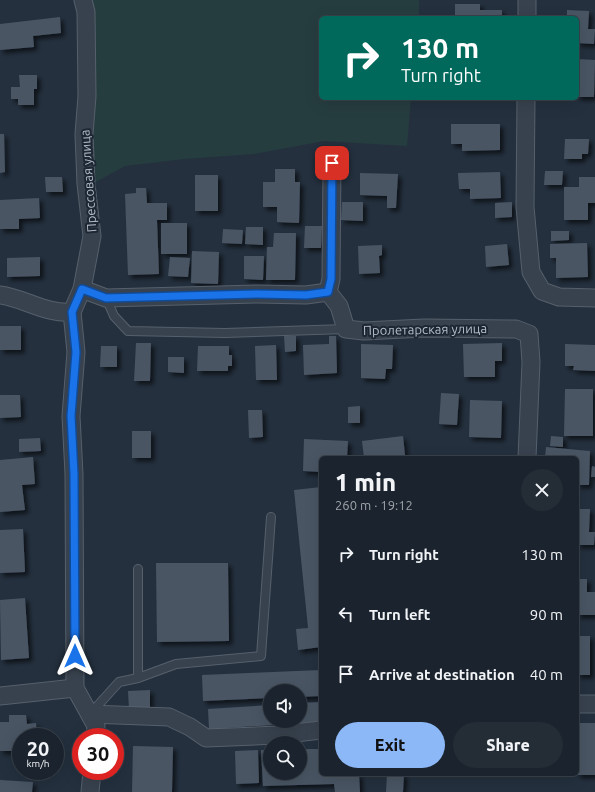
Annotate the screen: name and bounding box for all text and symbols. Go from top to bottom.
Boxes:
icon: right [335,32,387,84]
text: 130 m [401,32,479,63]
text: Turn right [401,65,481,85]
street label: Прессовая улица [77,129,99,233]
pin [315,146,349,180]
icon: arrive [321,152,343,174]
street label: Пролетарская улица [363,321,487,337]
text: 1 min [335,469,396,496]
button: close [521,469,563,511]
text: 260 m · 19:12 [335,498,413,512]
icon: right [335,543,357,565]
text: Turn right [369,546,439,563]
text: 130 m [521,546,563,563]
icon: left [335,603,357,625]
text: Turn left [369,606,430,623]
text: 90 m [530,606,563,623]
position arrow [54,635,96,677]
icon: arrive [335,663,357,685]
text: Arrive at destination [369,666,515,683]
text: 40 m [530,666,563,683]
map controls [263,684,307,780]
button: sound [263,684,307,728]
button: Exit [335,722,445,768]
button: Share [453,722,563,768]
speed limit sign: 30 [72,728,124,780]
button: search [263,736,307,780]
text: 20 [27,737,49,760]
text: km/h [26,758,50,769]

